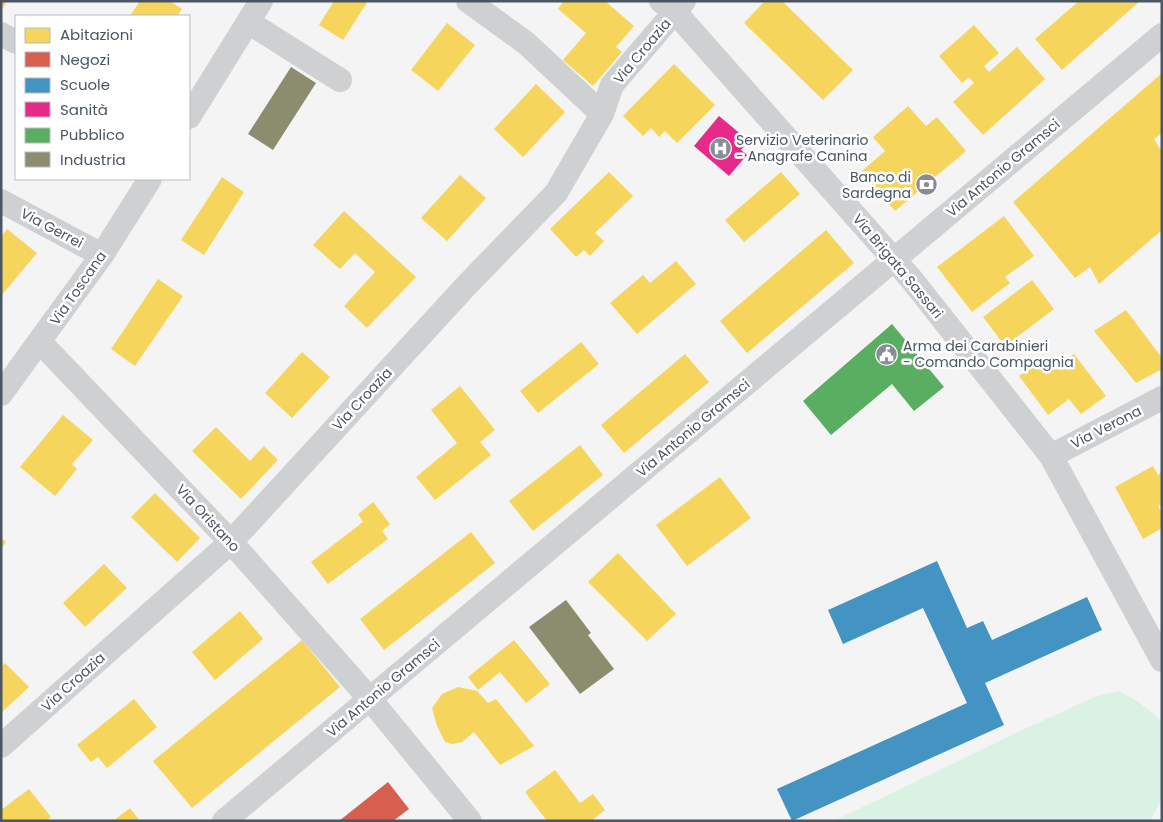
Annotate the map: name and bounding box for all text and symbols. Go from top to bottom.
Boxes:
street label: Via Croazia [609,14,675,88]
legend [15,15,190,180]
text: Abitazioni [60,24,133,45]
text: Negozi [60,49,110,70]
text: Scuole [60,74,110,95]
text: Sanità [60,99,108,120]
street label: Via Antonio Gramsci [942,114,1064,222]
text: Pubblico [60,124,125,145]
place label: Servizio Veterinario - Anagrafe Canina [736,130,869,166]
hospital icon: Servizio Veterinario - Anagrafe Canina [708,136,732,160]
text: Industria [60,149,126,170]
place label: Banco di Sardegna [842,167,911,203]
bank icon: Banco di Sardegna [915,173,939,197]
street label: Via Gerrei [17,203,87,253]
street label: Via Brigata Sassari [848,209,948,323]
street label: Via Toscana [45,247,111,329]
place label: Arma dei Carabinieri - Comando Compagnia [903,336,1074,372]
public building icon: Arma dei Carabinieri - Comando Compagnia [875,342,899,366]
street label: Via Croazia [327,363,397,435]
street label: Via Antonio Gramsci [632,374,754,482]
street label: Via Verona [1067,401,1145,453]
street label: Via Oristano [172,480,245,556]
street label: Via Antonio Gramsci [322,634,444,742]
street label: Via Croazia [37,648,109,716]

